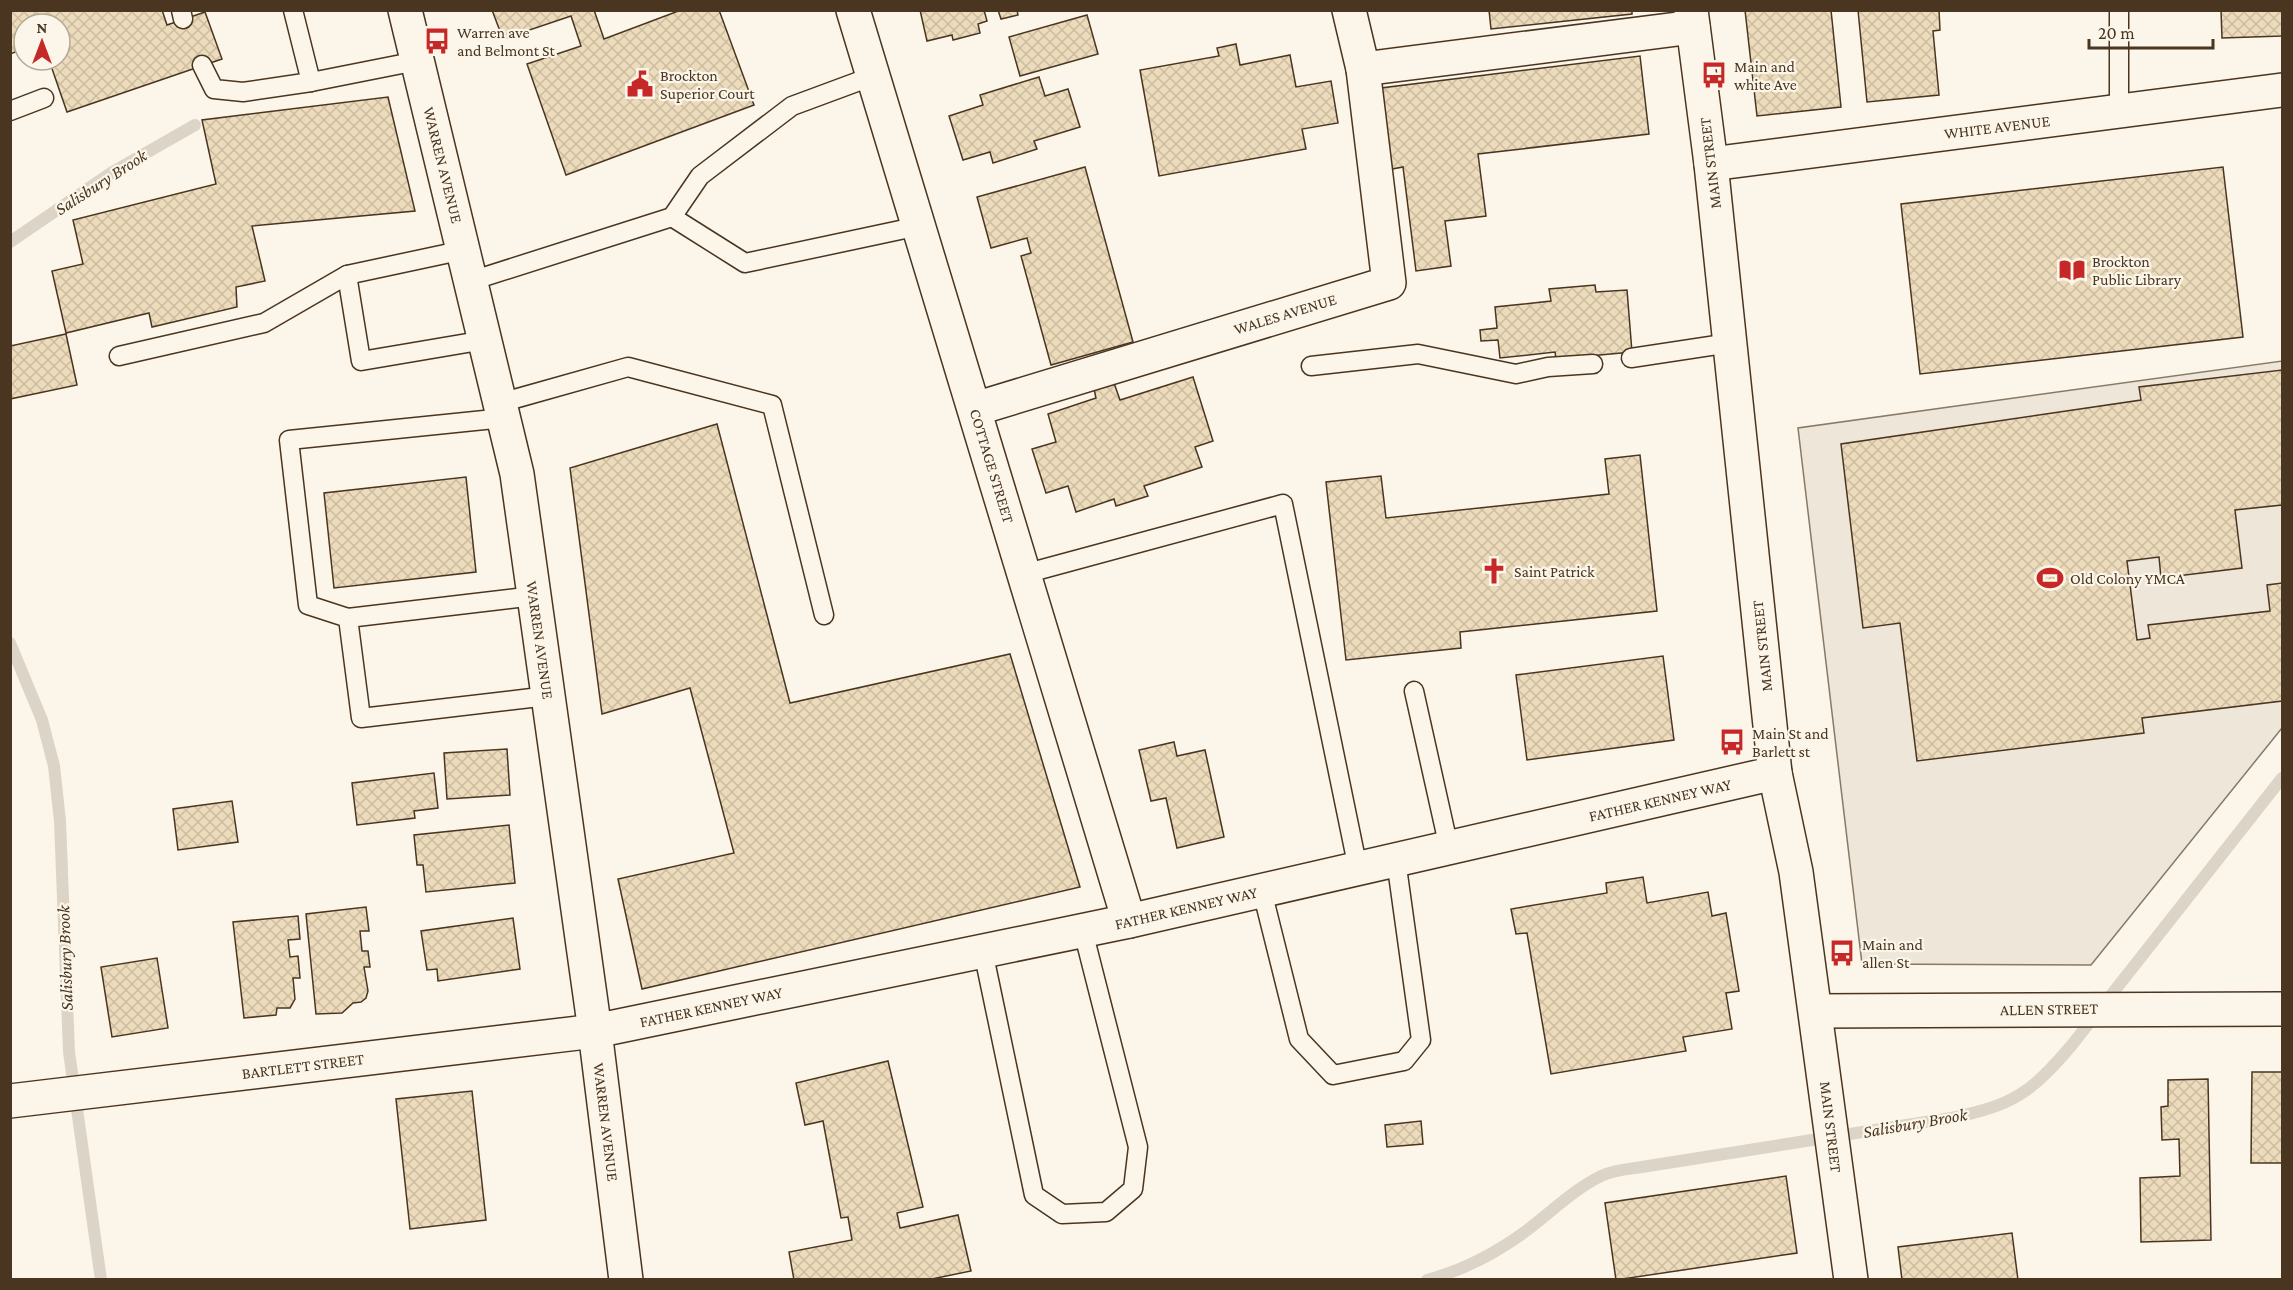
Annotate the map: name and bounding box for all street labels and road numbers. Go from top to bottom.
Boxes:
street label: WARREN AVENUE [420,105,466,225]
street label: WHITE AVENUE [1943,112,2051,142]
street label: MAIN STREET [1696,116,1724,210]
street label: WALES AVENUE [1232,290,1339,338]
street label: COTTAGE STREET [967,407,1018,526]
street label: WARREN AVENUE [523,580,557,701]
street label: MAIN STREET [1749,599,1775,693]
street label: FATHER KENNEY WAY [1587,775,1733,825]
street label: FATHER KENNEY WAY [1113,883,1259,933]
street label: FATHER KENNEY WAY [638,983,785,1030]
street label: ALLEN STREET [2000,1000,2099,1018]
street label: BARTLETT STREET [241,1050,365,1082]
street label: WARREN AVENUE [590,1062,622,1183]
street label: MAIN STREET [1817,1080,1845,1174]

